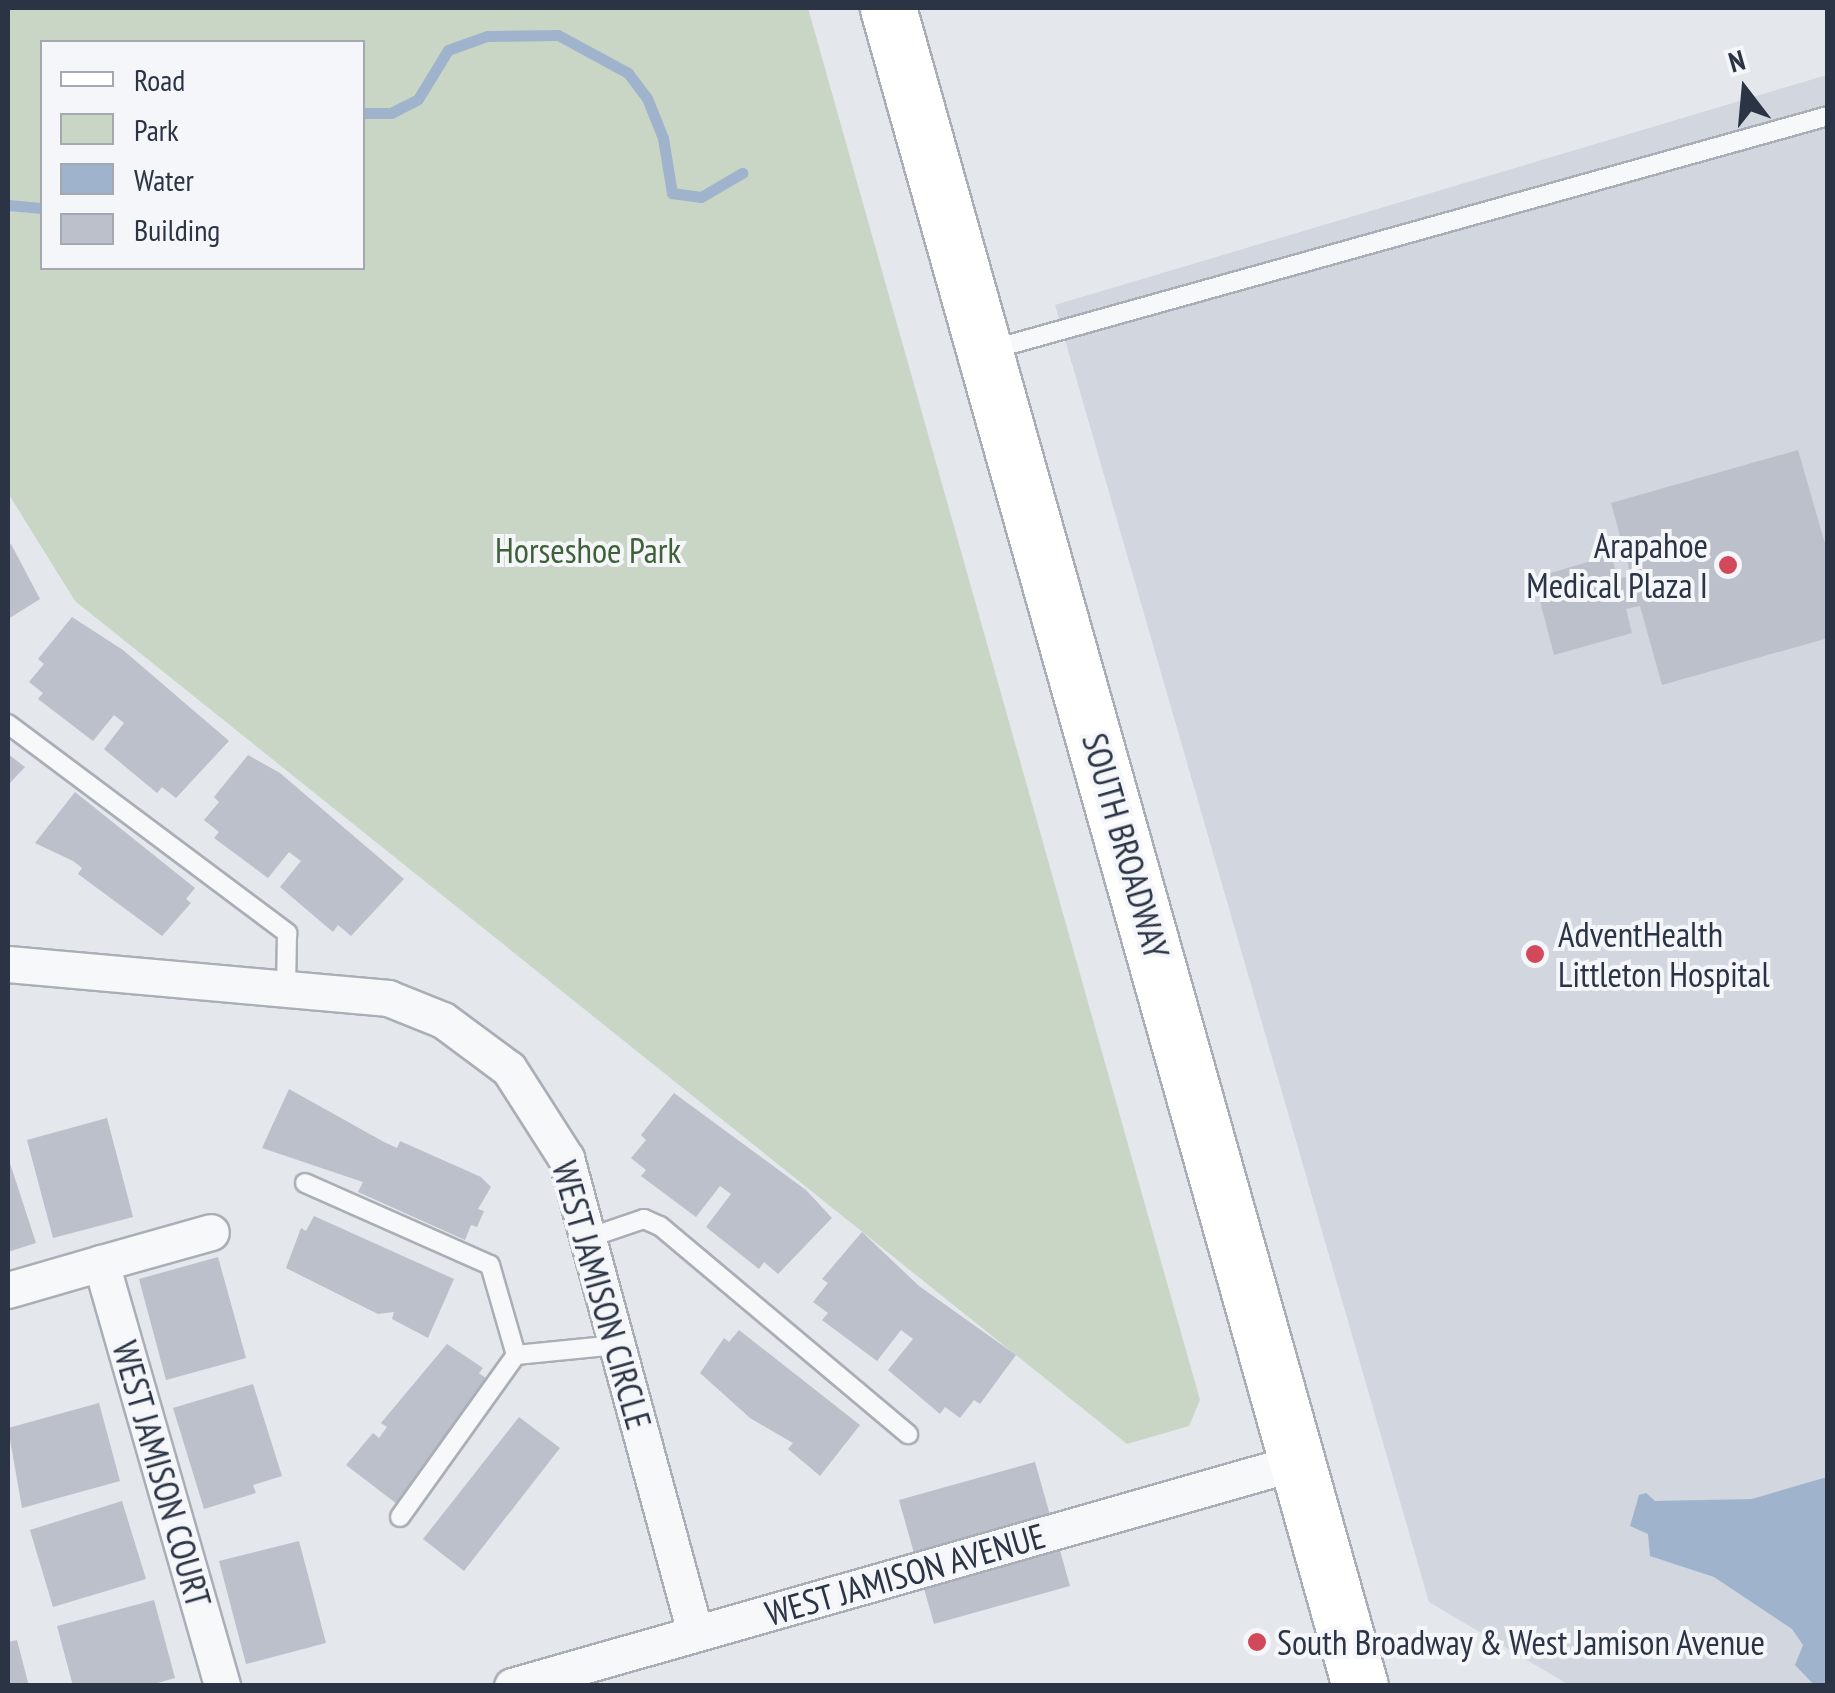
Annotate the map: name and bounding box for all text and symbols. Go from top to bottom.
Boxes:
legend [40,40,365,270]
north arrow [1695,40,1795,140]
text: N [1724,41,1749,81]
text: Road [134,60,185,99]
text: Park [134,110,179,149]
text: Water [134,160,194,199]
text: Building [134,210,220,249]
place label: Arapahoe Medical Plaza I [1526,524,1708,606]
park label: Horseshoe Park [495,529,681,571]
marker: Arapahoe Medical Plaza I [1717,554,1739,576]
street label: SOUTH BROADWAY [1074,728,1178,964]
place label: AdventHealth Littleton Hospital [1558,913,1770,995]
marker: AdventHealth Littleton Hospital [1522,941,1548,967]
street label: WEST JAMISON CIRCLE [543,1156,661,1434]
street label: WEST JAMISON COURT [104,1336,220,1612]
street label: WEST JAMISON AVENUE [759,1514,1051,1634]
place label: South Broadway & West Jamison Avenue [1277,1621,1767,1663]
marker: South Broadway & West Jamison Avenue [1246,1631,1268,1653]

